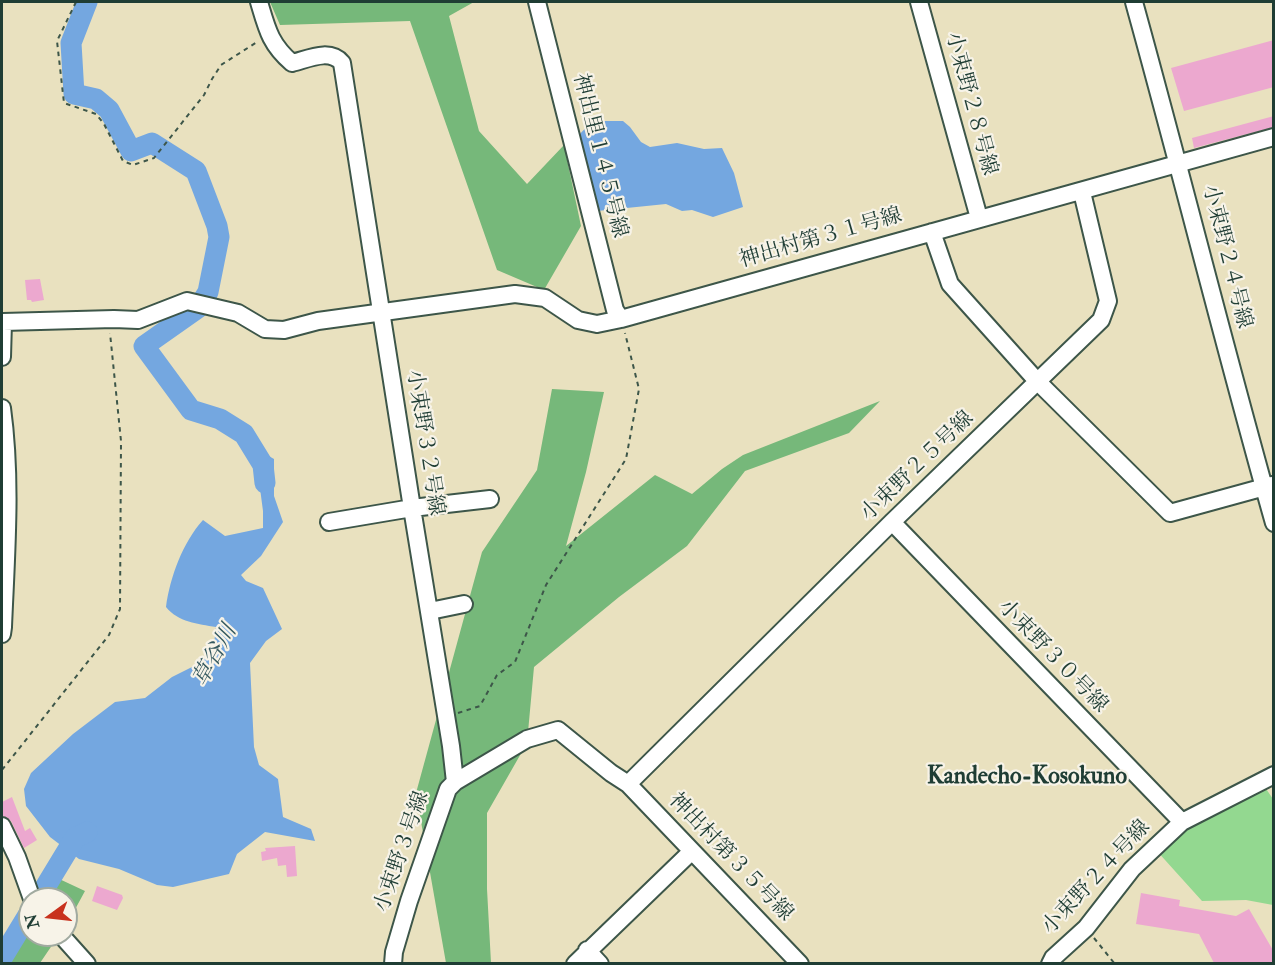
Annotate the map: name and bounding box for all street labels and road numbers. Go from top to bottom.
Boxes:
street label: 小束野２８号線 [939,30,1001,178]
street label: 神出里１４５号線 [566,71,632,241]
street label: 小束野２４号線 [1196,183,1256,331]
street label: 神出村第３１号線 [737,204,905,274]
street label: 小束野３２号線 [400,368,448,518]
street label: 小束野２５号線 [856,407,980,527]
street label: 小束野３０号線 [992,595,1112,719]
street label: 小束野３号線 [371,788,435,916]
street label: 神出村第３５号線 [663,789,797,927]
street label: 小束野２４号線 [1038,816,1156,940]

